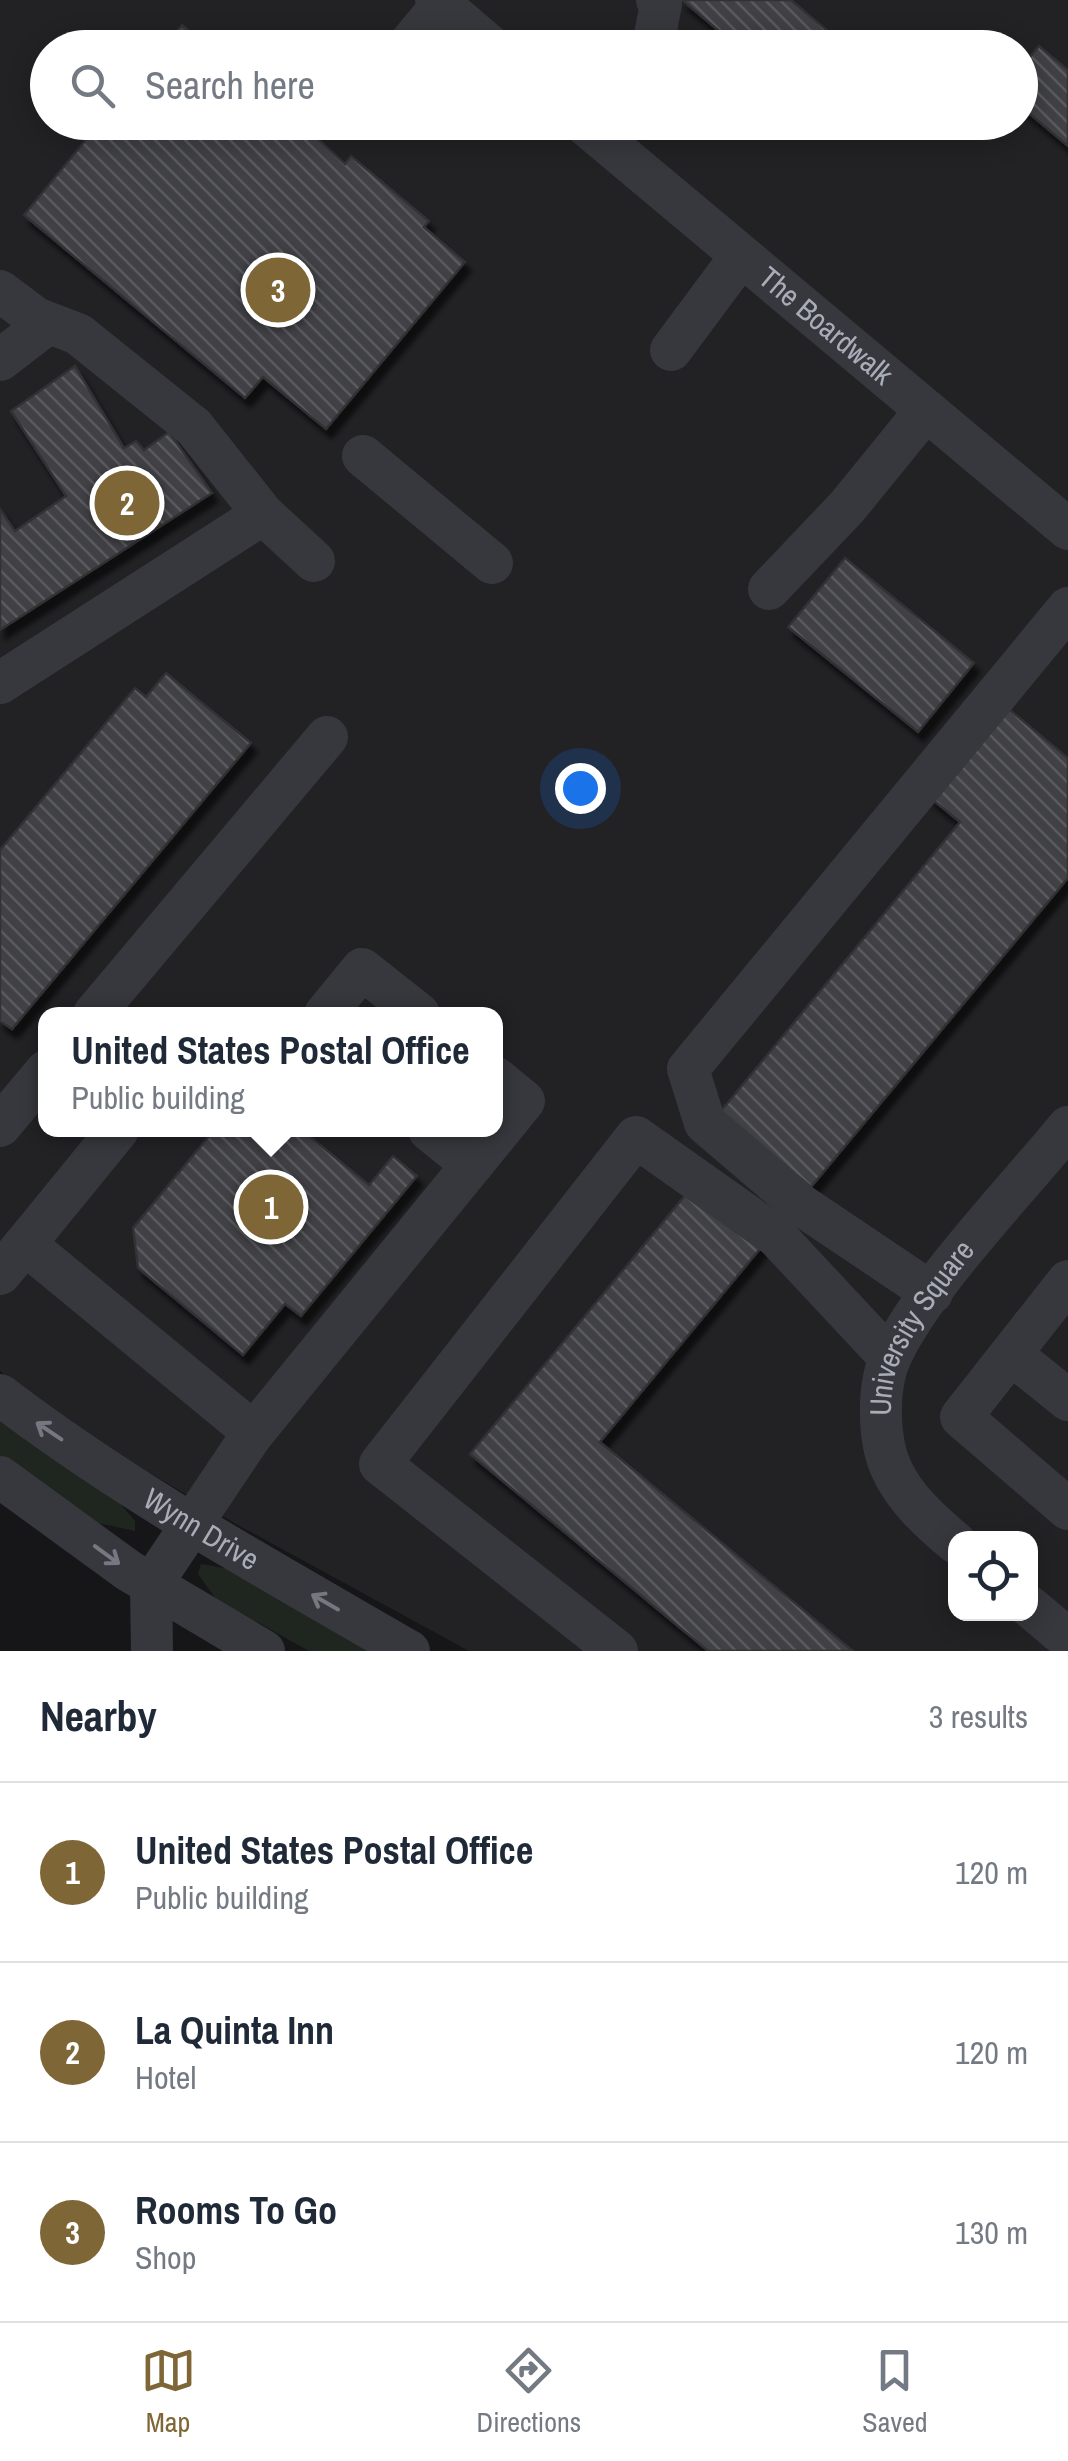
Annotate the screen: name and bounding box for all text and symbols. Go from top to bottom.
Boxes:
search box [30,30,1038,140]
icon: search [65,58,120,113]
text: Search here [145,60,315,111]
pin: 3 [246,252,310,328]
street label: The Boardwalk [751,257,903,394]
pin: 2 [94,466,160,540]
your location [555,763,606,814]
popup [38,1007,503,1137]
text: United States Postal Office [71,1025,470,1076]
text: Public building [71,1076,245,1119]
pin: 1 [238,1170,304,1244]
street label: University Square [860,1231,983,1416]
one-way arrow [35,1421,63,1442]
street label: Wynn Drive [136,1478,267,1579]
map controls [948,1531,1038,1621]
button: locate [948,1531,1038,1621]
one-way arrow [93,1544,120,1565]
one-way arrow [311,1592,340,1612]
text: Nearby [40,1688,157,1744]
text: 3 results [929,1695,1028,1738]
text: United States Postal Office [135,1825,533,1876]
text: 1 [65,1851,80,1894]
text: 120 m [955,1851,1028,1894]
text: Public building [135,1876,309,1919]
text: La Quinta Inn [135,2005,334,2056]
text: 2 [65,2031,80,2074]
text: 120 m [955,2031,1028,2074]
text: Hotel [135,2056,196,2099]
text: Rooms To Go [135,2185,337,2236]
text: 3 [65,2211,80,2254]
text: 130 m [955,2211,1028,2254]
text: Shop [135,2236,196,2279]
tab: Map [141,2343,196,2441]
tab: Directions [477,2343,581,2441]
tab: Saved [862,2343,927,2441]

